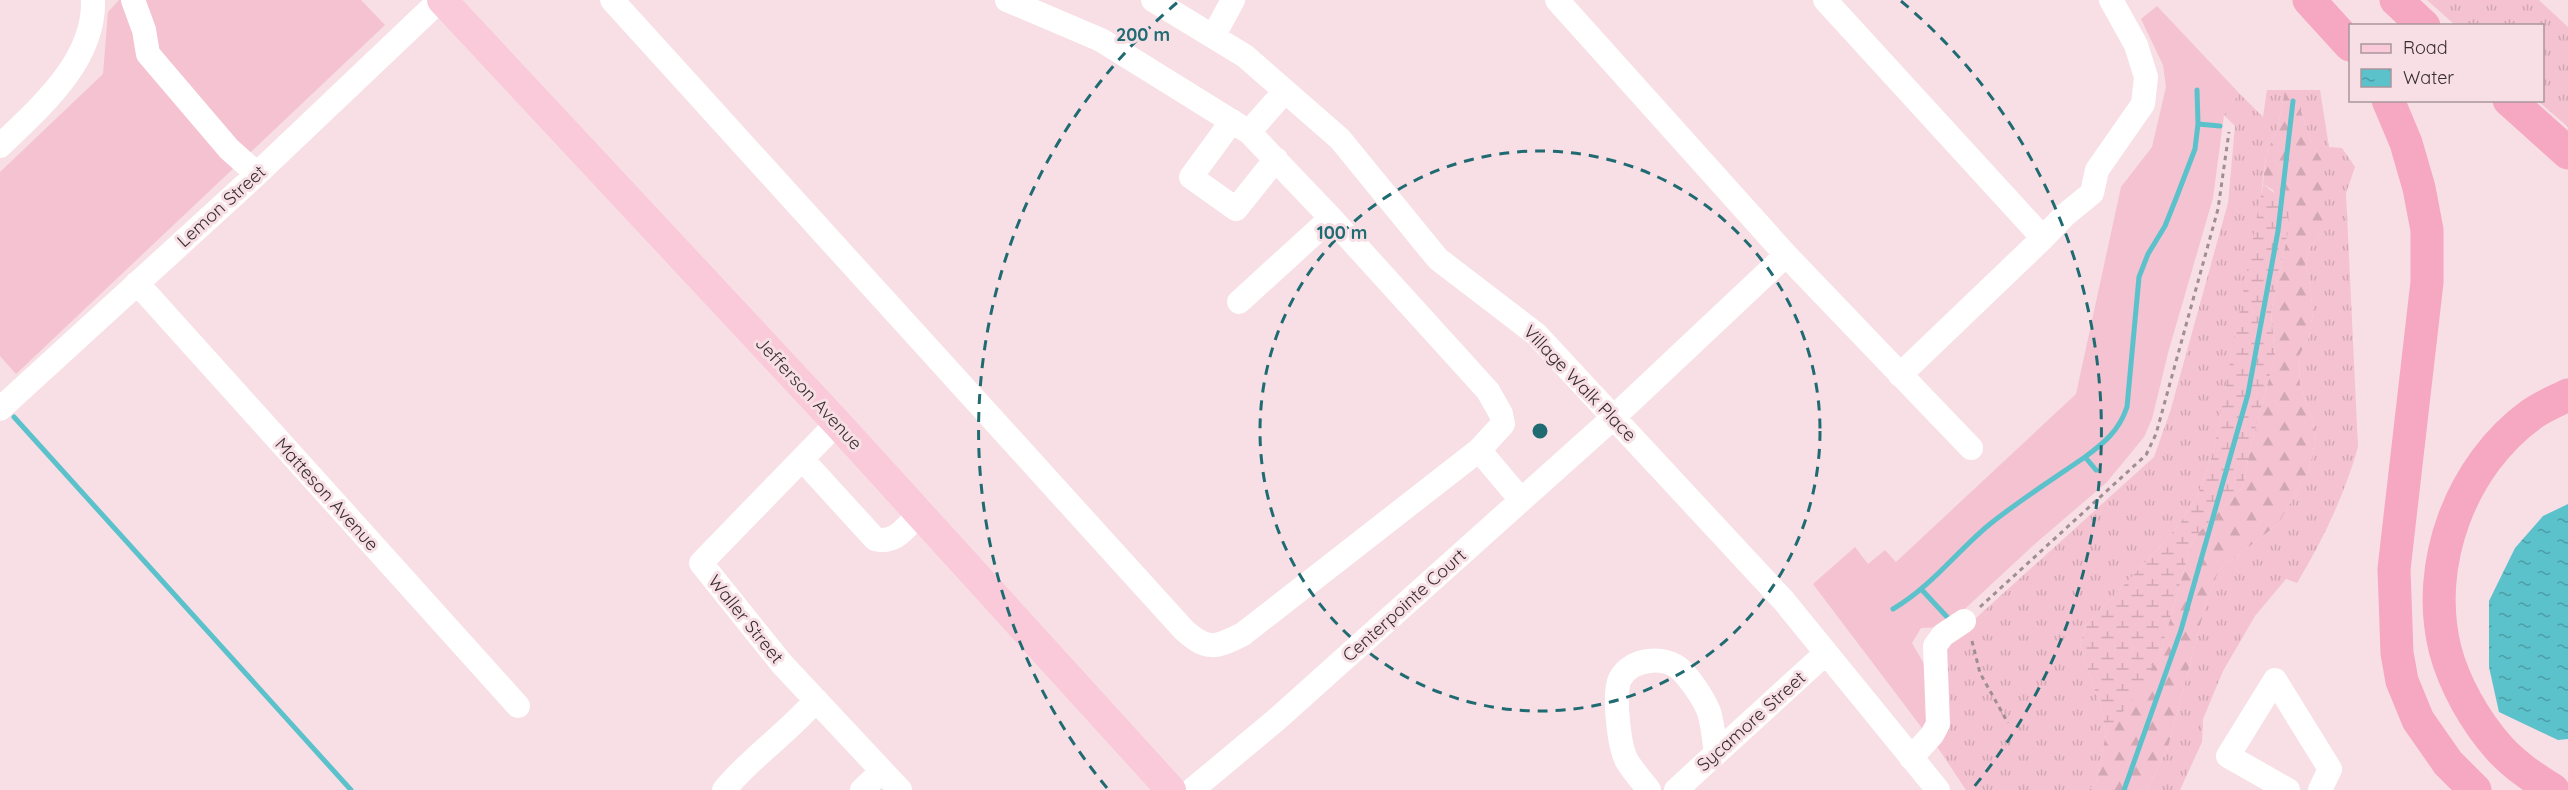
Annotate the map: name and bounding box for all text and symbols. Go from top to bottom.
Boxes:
text: 200 m [1116,23,1170,46]
legend [2349,24,2544,102]
text: Road [2403,36,2448,59]
text: Water [2403,66,2454,89]
street label: Lemon Street [172,160,270,252]
text: 100 m [1317,221,1367,244]
street label: Village Walk Place [1519,320,1641,446]
street label: Jefferson Avenue [751,332,867,454]
centre of rings [1530,421,1550,441]
street label: Matteson Avenue [270,433,384,555]
street label: Centerpointe Court [1337,543,1471,667]
street label: Waller Street [703,570,789,668]
street label: Sycamore Street [1692,666,1810,776]

